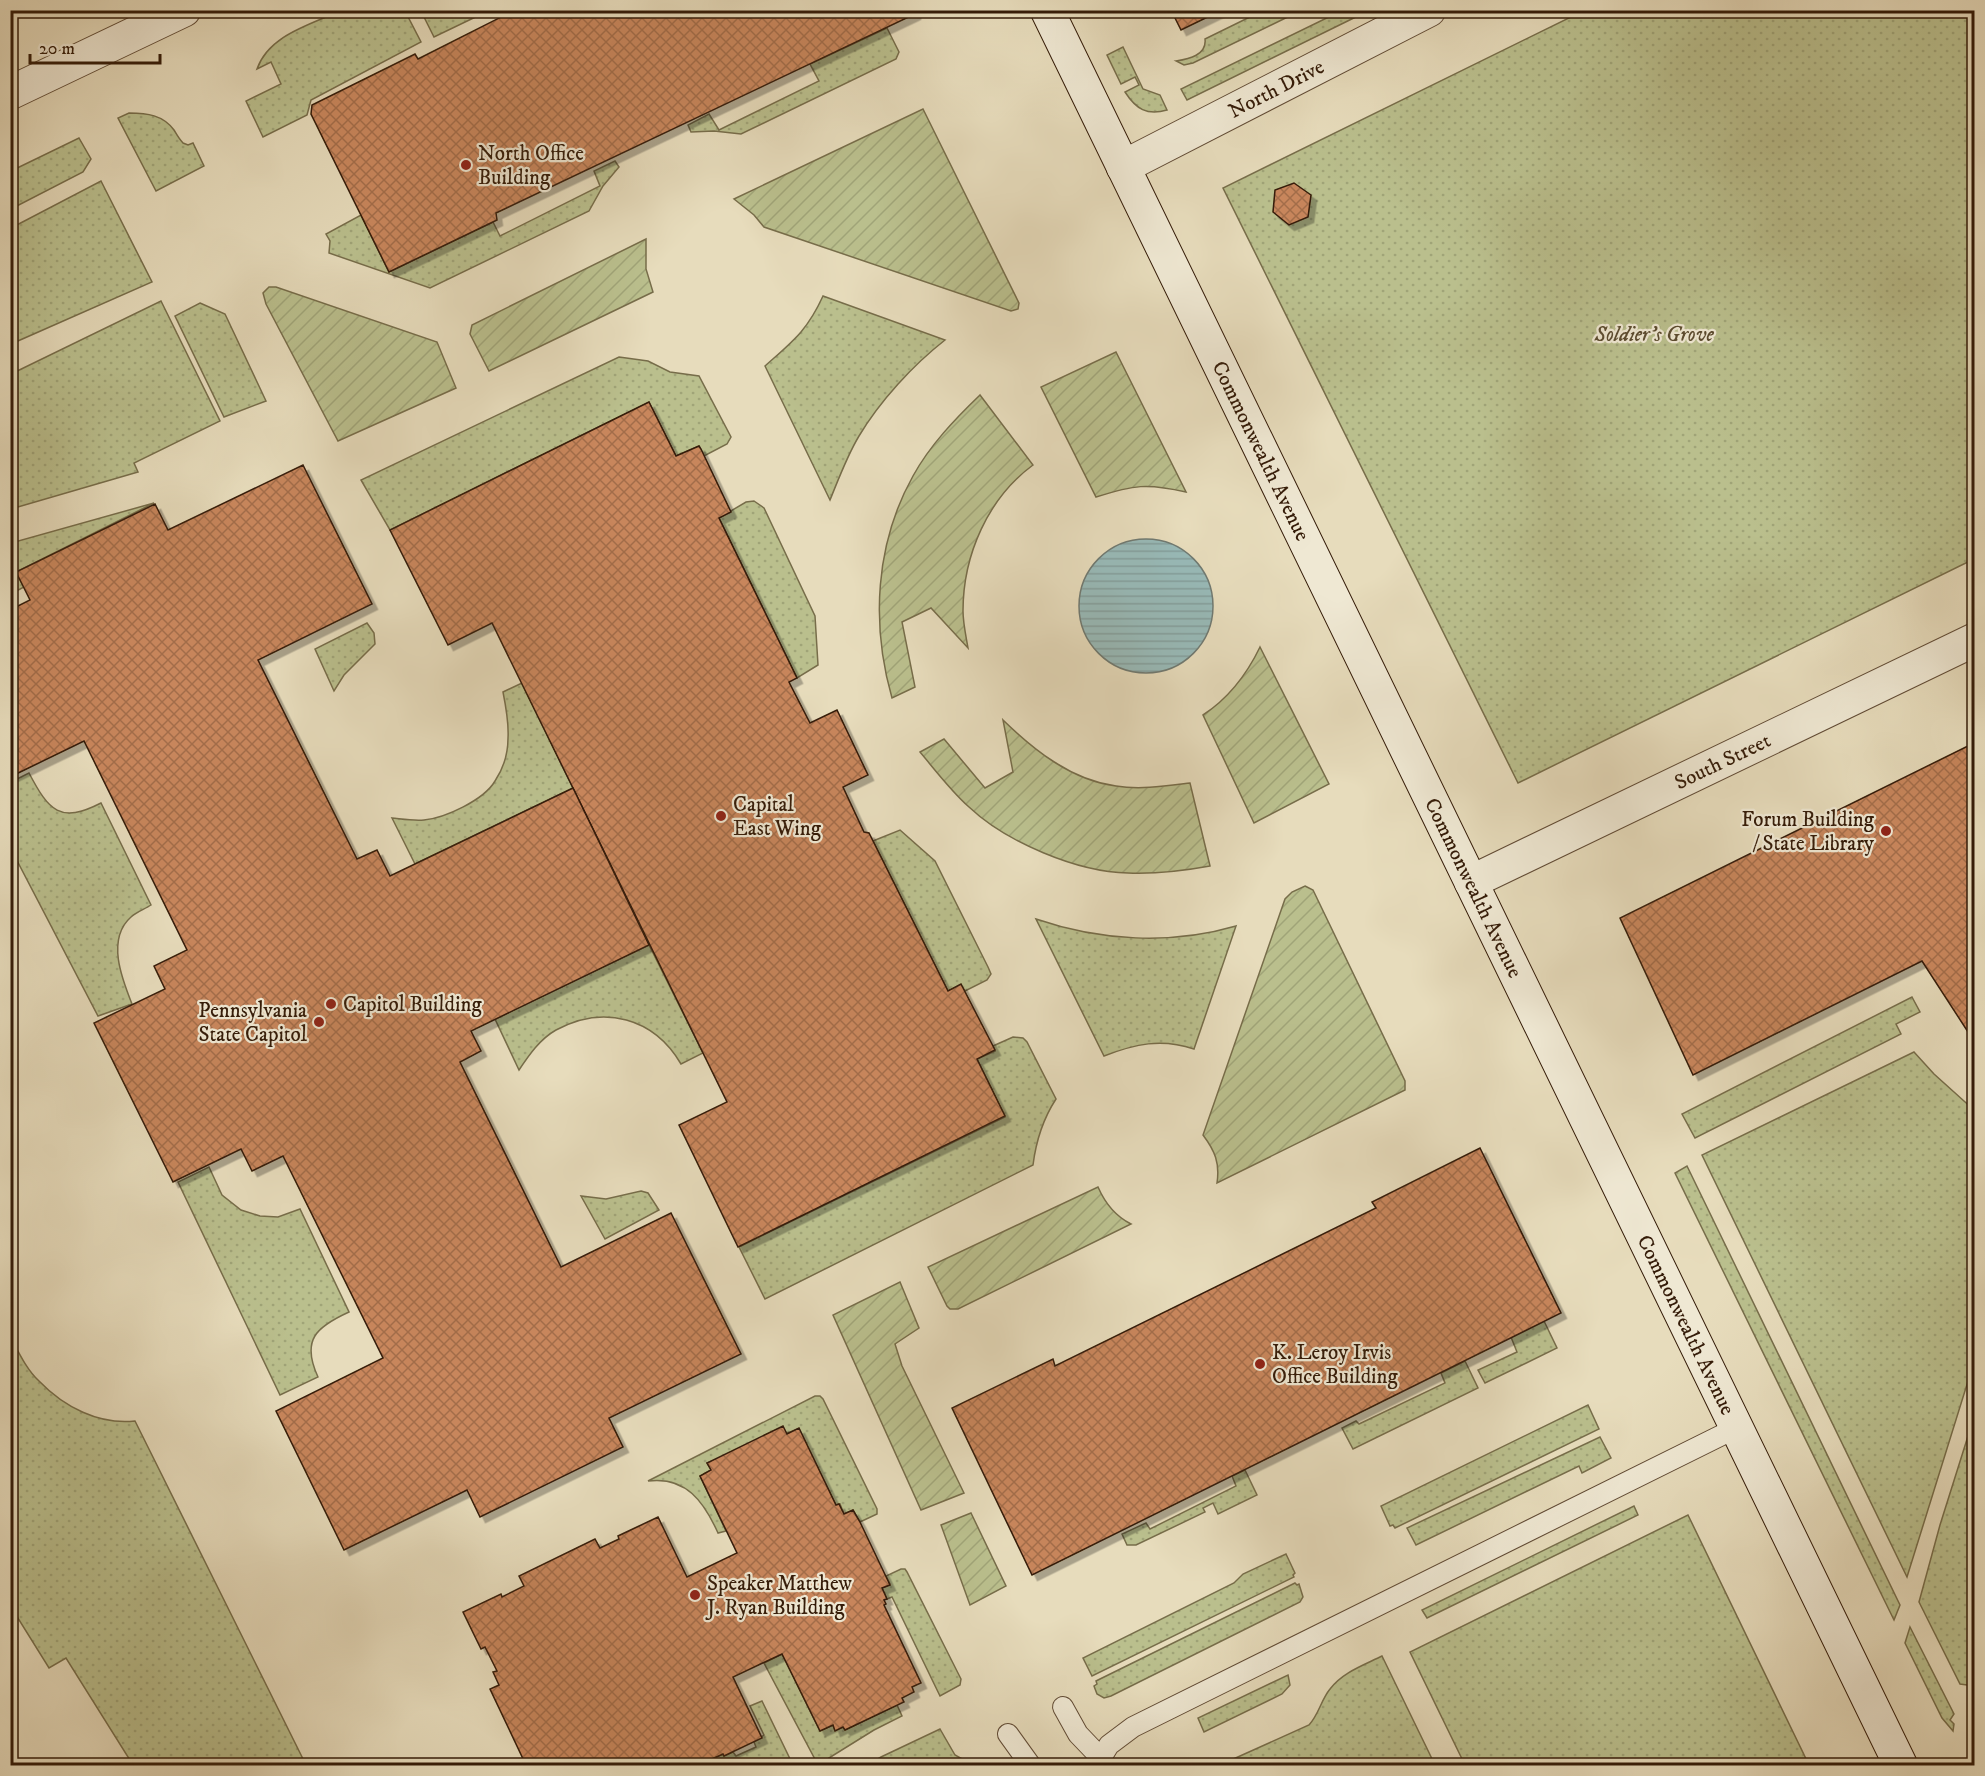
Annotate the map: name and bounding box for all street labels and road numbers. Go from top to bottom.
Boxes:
street label: North Drive [1224,54,1329,125]
street label: Commonwealth Avenue [1206,357,1315,546]
street label: South Street [1671,728,1775,796]
street label: Commonwealth Avenue [1418,794,1528,983]
street label: Commonwealth Avenue [1631,1231,1740,1420]

